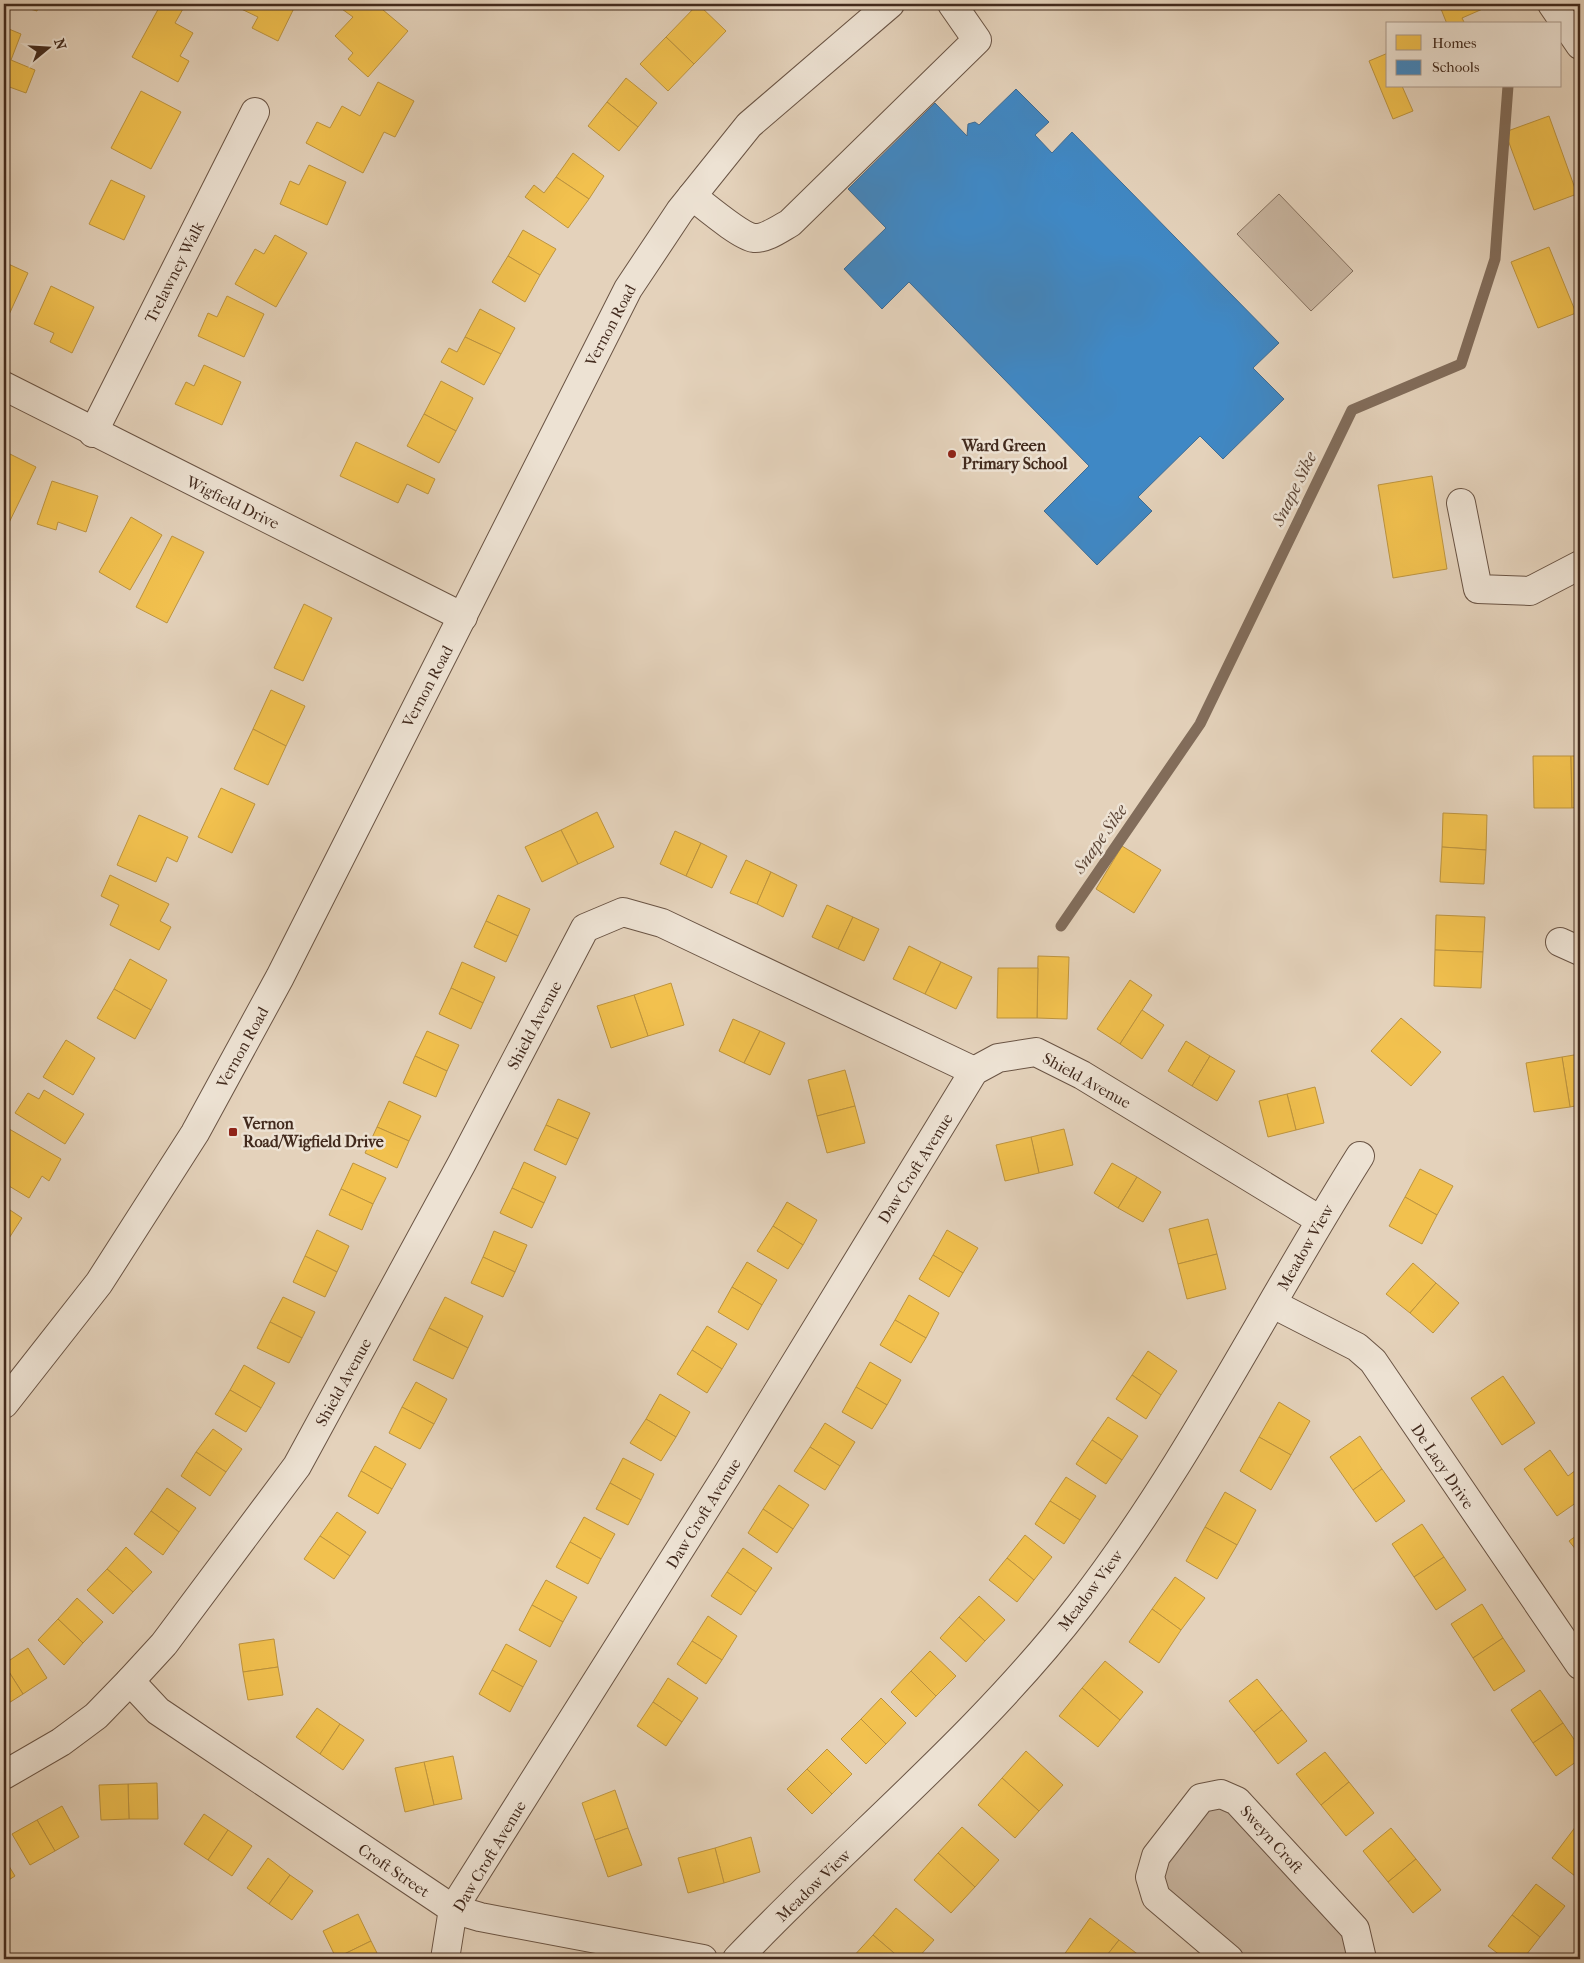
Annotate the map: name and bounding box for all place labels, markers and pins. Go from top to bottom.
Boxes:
place label: Ward Green Primary School [961,436,1068,474]
marker: Ward Green Primary School [946,448,958,460]
place label: Vernon Road/Wigfield Drive [242,1114,384,1152]
marker: Vernon Road/Wigfield Drive [227,1126,239,1138]

